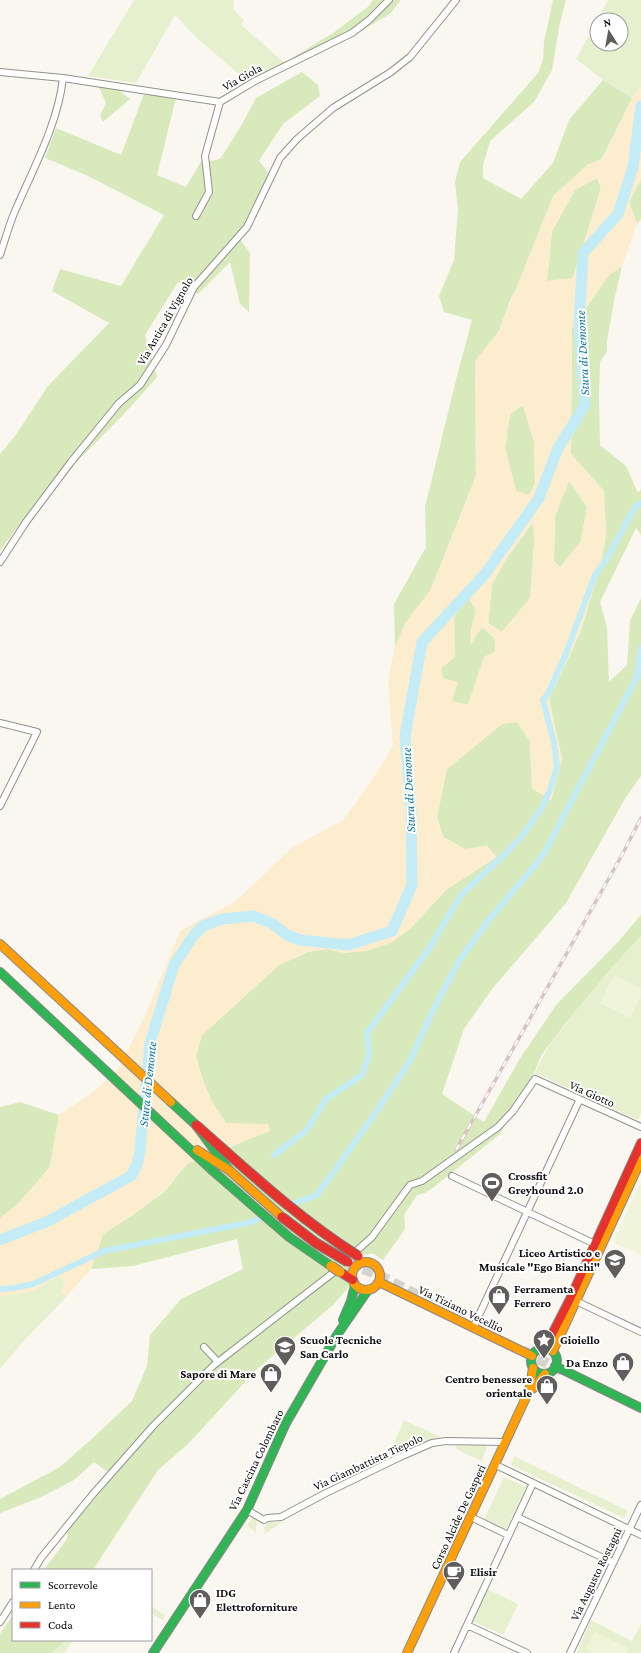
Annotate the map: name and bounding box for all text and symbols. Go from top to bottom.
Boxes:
north arrow [589,12,629,52]
text: N [602,15,612,29]
street label: Via Giola [220,60,265,94]
street label: Via Antica di Vignolo [134,274,196,368]
water label: Stura di Demonte [573,310,592,396]
water label: Stura di Demonte [399,747,418,833]
water label: Stura di Demonte [136,1041,159,1127]
street label: Via Giotto [567,1078,617,1110]
place label: Crossfit Greyhound 2.0 [508,1169,584,1197]
sports icon: Crossfit Greyhound 2.0 [479,1170,505,1203]
place label: Liceo Artistico e Musicale "Ego Bianchi" [479,1246,600,1274]
school or university icon: Liceo Artistico e Musicale "Ego Bianchi" [602,1247,628,1280]
street label: Via Tiziano Vecellio [416,1282,506,1336]
place label: Ferramenta Ferrero [514,1282,574,1310]
shop icon: Ferramenta Ferrero [486,1283,512,1316]
place icon: Gioiello [531,1327,557,1360]
place label: Scuole Tecniche San Carlo [300,1333,382,1361]
place label: Gioiello [560,1333,600,1347]
school or university icon: Scuole Tecniche San Carlo [272,1334,298,1367]
shop icon: Da Enzo [610,1350,636,1383]
place label: Da Enzo [566,1356,608,1370]
shop icon: Sapore di Mare [258,1361,284,1394]
place label: Sapore di Mare [180,1367,256,1381]
place label: Centro benessere orientale [445,1372,532,1400]
shop icon: Centro benessere orientale [534,1373,560,1406]
street label: Via Cascina Colombaro [225,1407,287,1513]
street label: Via Giambattista Tiepolo [311,1430,425,1494]
street label: Corso Alcide De Gasperi [427,1462,489,1572]
street label: Via Augusto Rostagni [567,1525,625,1623]
cafe icon: Elisir [441,1559,467,1592]
place label: Elisir [470,1565,497,1579]
legend [12,1569,152,1641]
text: Scorrevole [48,1578,98,1592]
place label: IDG Elettroforniture [216,1586,298,1614]
shop icon: IDG Elettroforniture [187,1587,213,1620]
text: Lento [48,1598,76,1612]
text: Coda [48,1618,73,1632]

